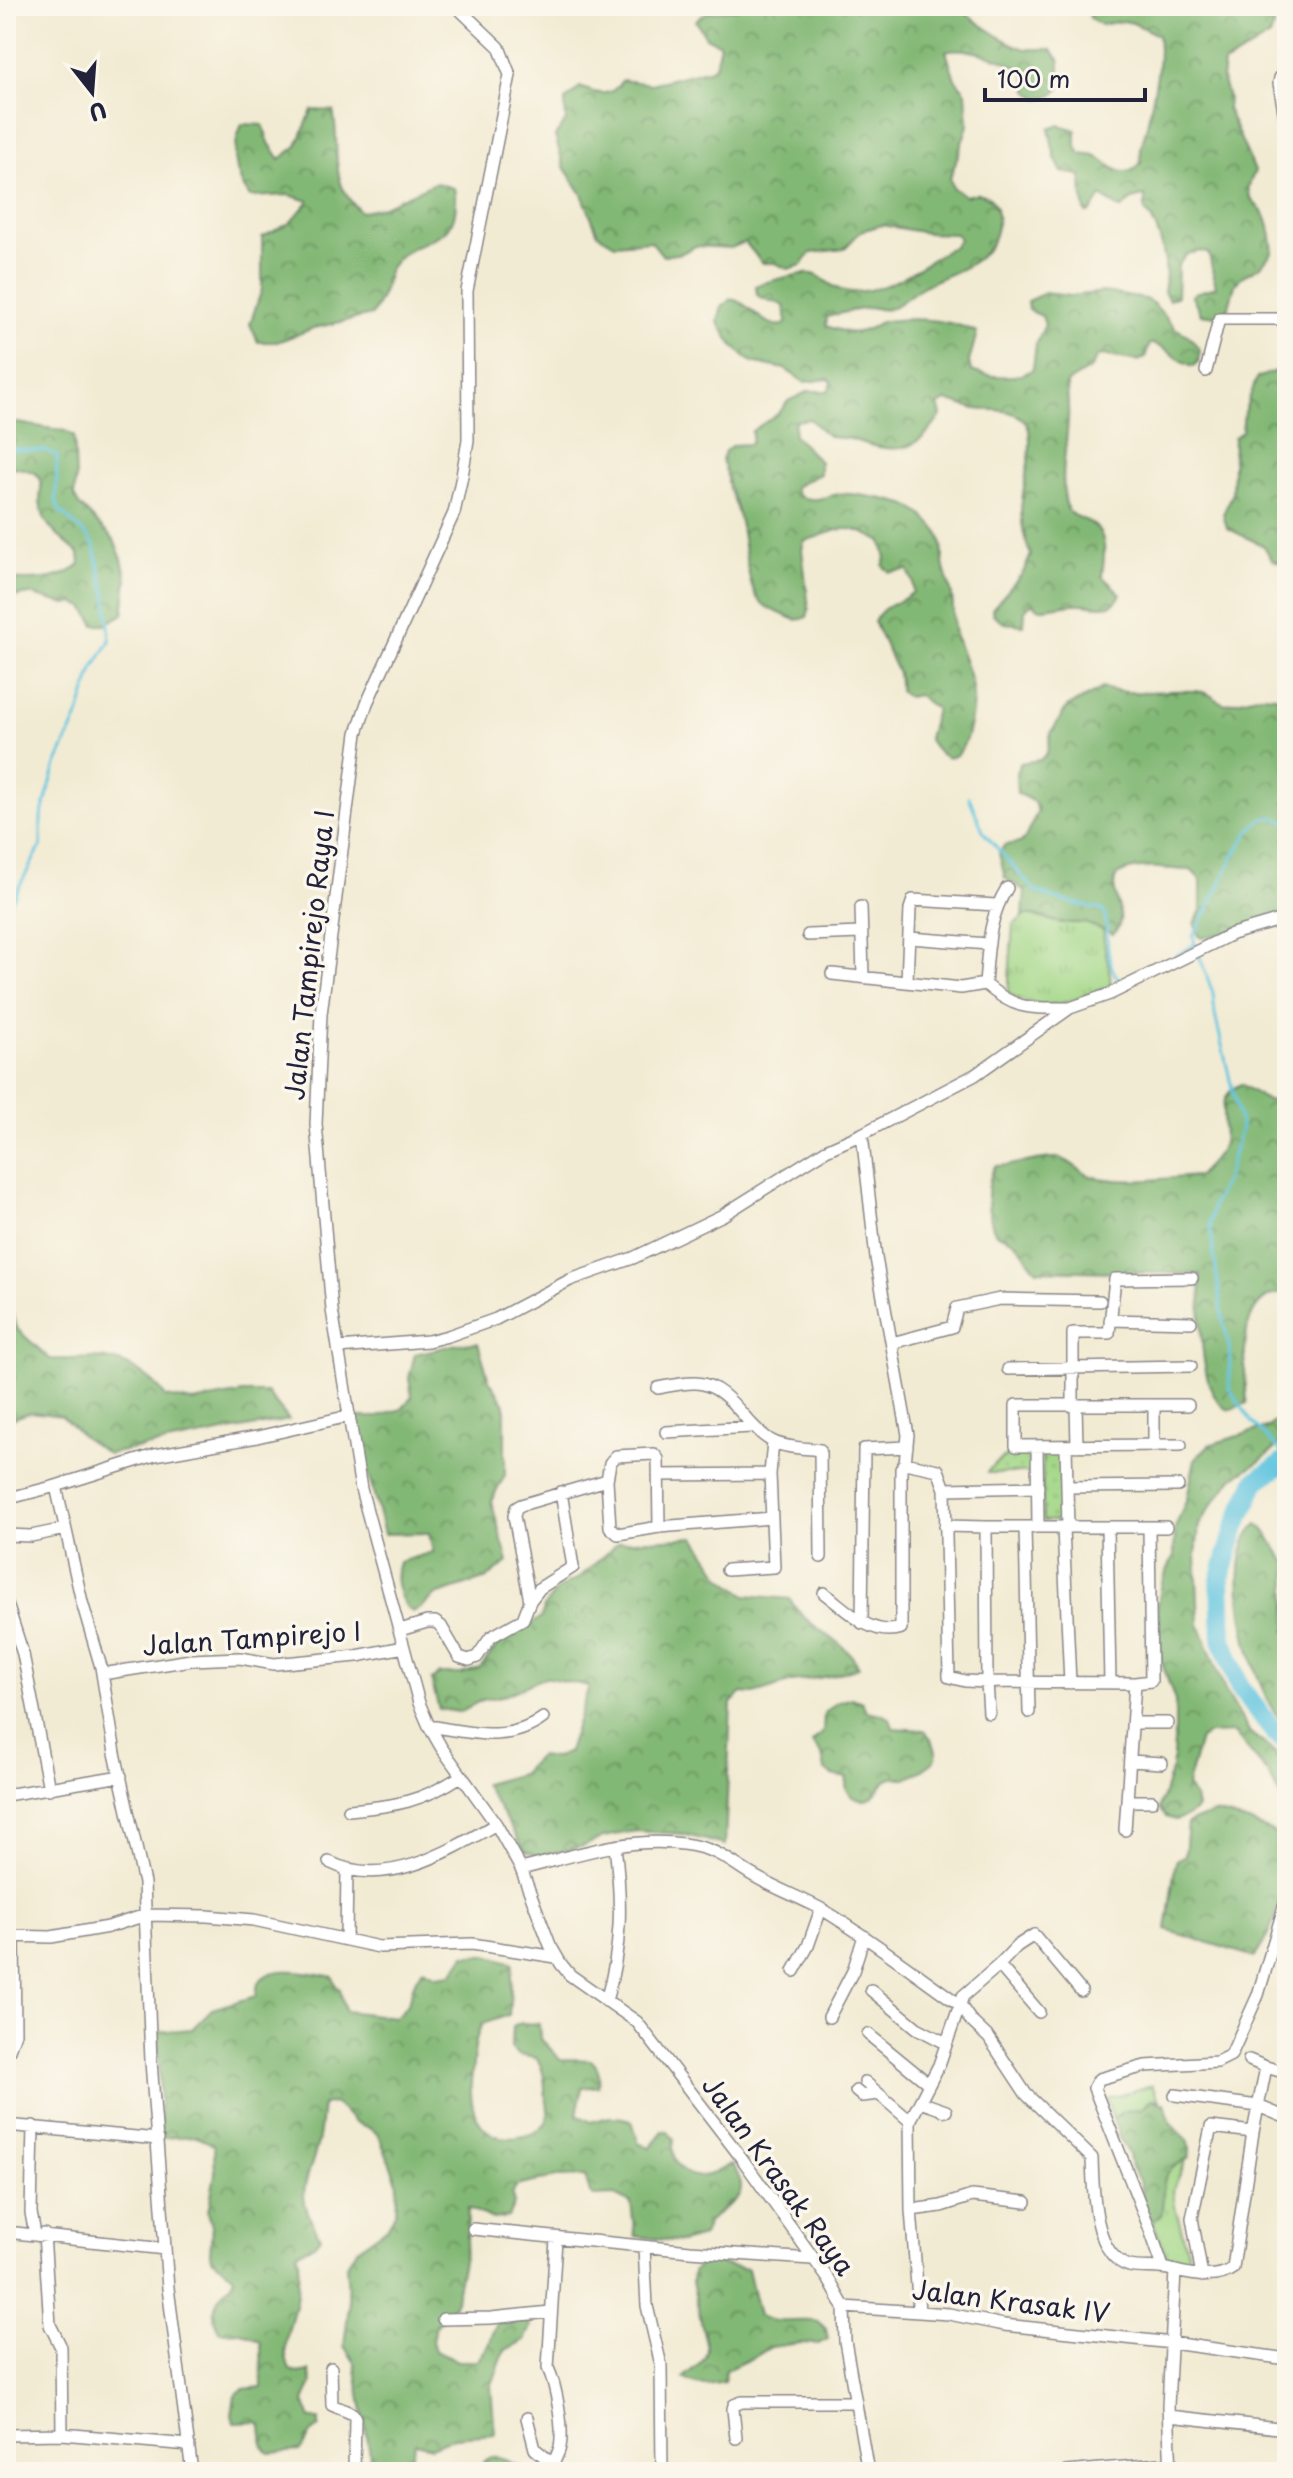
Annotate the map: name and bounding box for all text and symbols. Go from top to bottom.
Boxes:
north arrow [52,52,132,132]
scale bar [985,52,1145,102]
text: 100 m [997,60,1070,96]
text: U [85,94,111,131]
street label: Jalan Tampirejo Raya I [274,808,343,1102]
street label: Jalan Tampirejo I [141,1610,363,1665]
street label: Jalan Krasak Raya [693,2067,865,2283]
street label: Jalan Krasak IV [910,2269,1112,2332]

